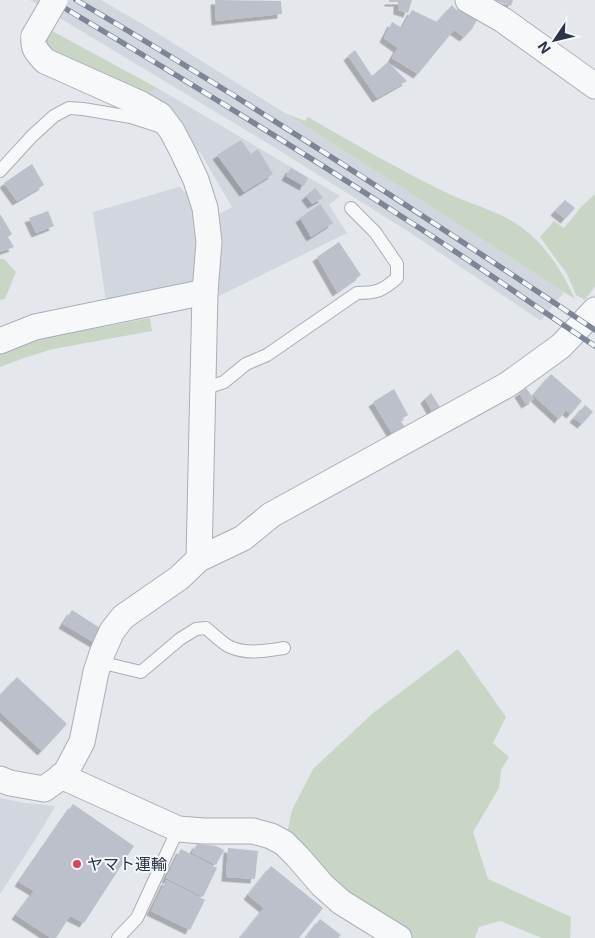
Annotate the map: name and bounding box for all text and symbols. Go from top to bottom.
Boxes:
north arrow [530,15,580,65]
text: N [534,38,554,57]
place label: ヤマト運輸 [87,854,167,874]
marker: ヤマト運輸 [71,858,83,870]

